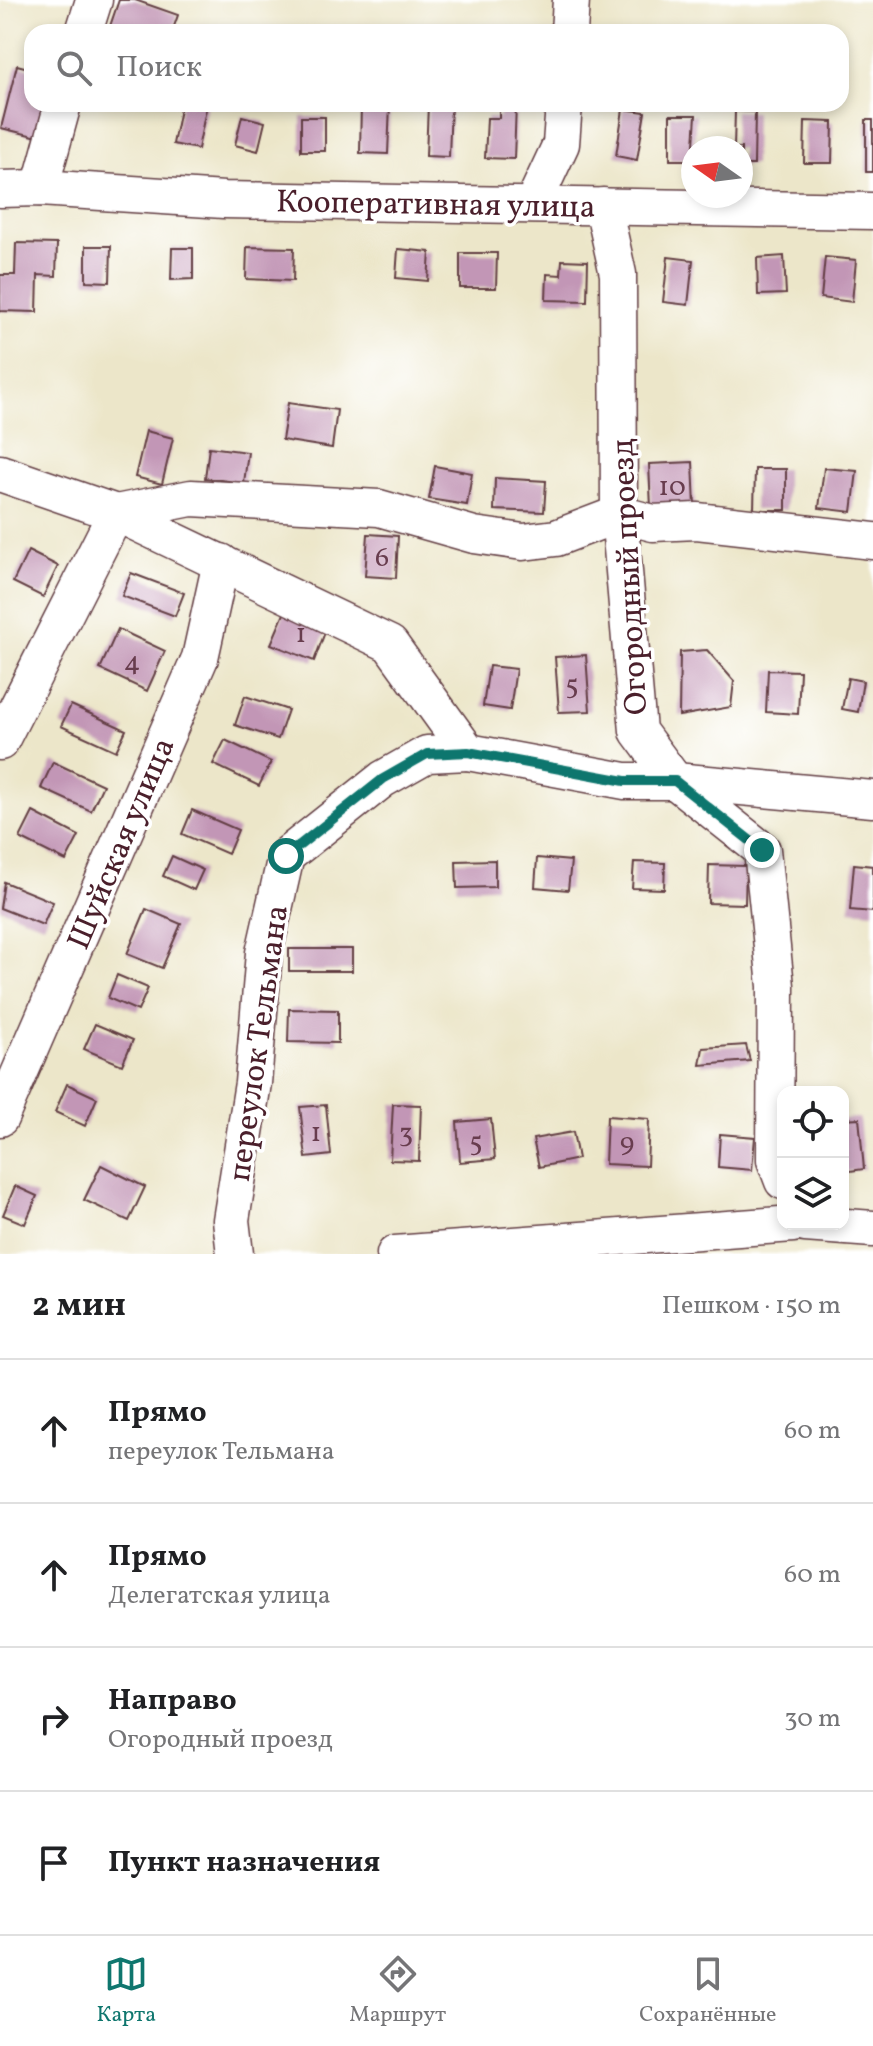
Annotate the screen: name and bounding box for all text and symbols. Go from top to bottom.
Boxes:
search box [24,24,849,112]
icon: search [52,46,96,90]
text: Поиск [116,47,202,89]
north arrow [681,136,753,208]
street label: Кооперативная улица [276,181,596,231]
street label: Огородный проезд [602,438,660,716]
house number: 10 [658,468,686,507]
house number: 6 [375,539,389,578]
house number: 1 [296,615,306,654]
house number: 4 [124,643,140,682]
house number: 5 [565,667,579,706]
street label: Шуйская улица [58,731,187,957]
route end [744,832,780,868]
route start [268,838,304,874]
street label: переулок Тельмана [219,902,301,1185]
map controls [777,1086,849,1230]
button: locate [777,1086,849,1158]
house number: 1 [311,1114,321,1153]
house number: 3 [399,1115,413,1154]
house number: 5 [469,1124,483,1163]
house number: 9 [620,1124,634,1163]
button: layers [777,1158,849,1230]
text: 2 мин [32,1283,126,1330]
text: Пешком · 150 m [662,1288,841,1324]
text: Прямо [108,1392,207,1434]
icon: ahead [32,1409,76,1453]
text: 60 m [784,1413,841,1449]
text: переулок Тельмана [108,1434,335,1470]
text: Прямо [108,1536,207,1578]
icon: ahead [32,1553,76,1597]
text: 60 m [784,1557,841,1593]
text: Делегатская улица [108,1578,331,1614]
text: Направо [108,1680,237,1722]
icon: right [32,1697,76,1741]
text: 30 m [784,1701,841,1737]
text: Огородный проезд [108,1722,333,1758]
icon: arrive [32,1841,76,1885]
text: Пункт назначения [108,1842,380,1884]
tab: Карта [96,1952,156,2031]
tab: Маршрут [349,1952,446,2031]
tab: Сохранённые [639,1952,776,2031]

